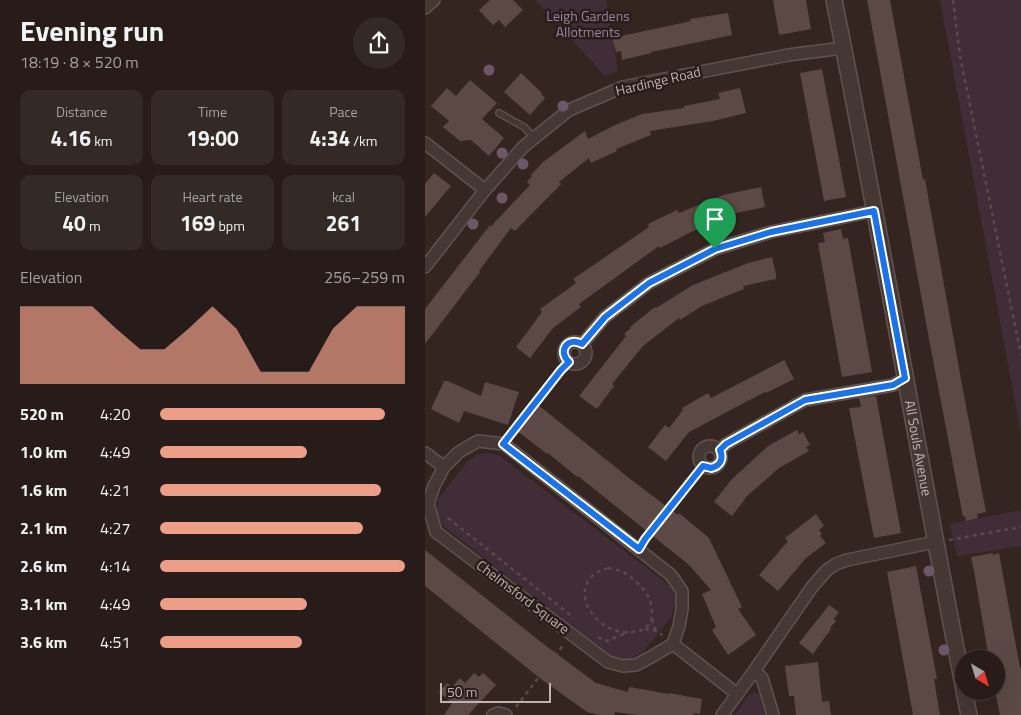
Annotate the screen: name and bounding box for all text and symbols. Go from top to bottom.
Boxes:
park label: Leigh Gardens Allotments [546,5,630,42]
text: Evening run [20,9,164,52]
button: share [353,17,405,69]
text: 18:19 · 8 × 520 m [20,50,139,74]
street label: Hardinge Road [613,61,703,101]
text: Distance [56,101,107,122]
text: Time [198,101,227,122]
text: Pace [329,101,358,122]
text: 4.16 [50,122,91,154]
text: 19:00 [186,122,239,154]
text: 4:34 [310,122,350,154]
text: km [91,130,113,151]
text: /km [350,130,377,151]
text: Elevation [54,186,109,207]
text: Heart rate [182,186,243,207]
text: kcal [332,186,355,207]
pin [694,198,736,249]
icon: arrive [701,205,729,233]
text: 40 [62,207,86,239]
text: 169 [180,207,215,239]
text: 261 [326,207,361,239]
text: m [86,215,101,236]
text: bpm [215,215,245,236]
text: Elevation [20,265,82,289]
text: 256–259 m [324,265,405,289]
street label: All Souls Avenue [900,398,938,498]
text: 520 m [20,402,64,426]
text: 4:20 [100,402,130,426]
text: 1.0 km [20,440,67,464]
text: 4:49 [100,440,130,464]
text: 1.6 km [20,478,67,502]
text: 4:21 [100,478,130,502]
text: 2.1 km [20,516,67,540]
text: 4:27 [100,516,130,540]
text: 2.6 km [20,554,67,578]
text: 4:14 [100,554,130,578]
street label: Chelmsford Square [472,555,574,639]
text: 3.1 km [20,592,67,616]
text: 4:49 [100,592,130,616]
text: 3.6 km [20,630,67,654]
text: 4:51 [100,630,130,654]
north arrow [955,650,1005,700]
map controls [955,650,1005,700]
scale bar [440,680,551,703]
text: 50 m [447,681,477,702]

